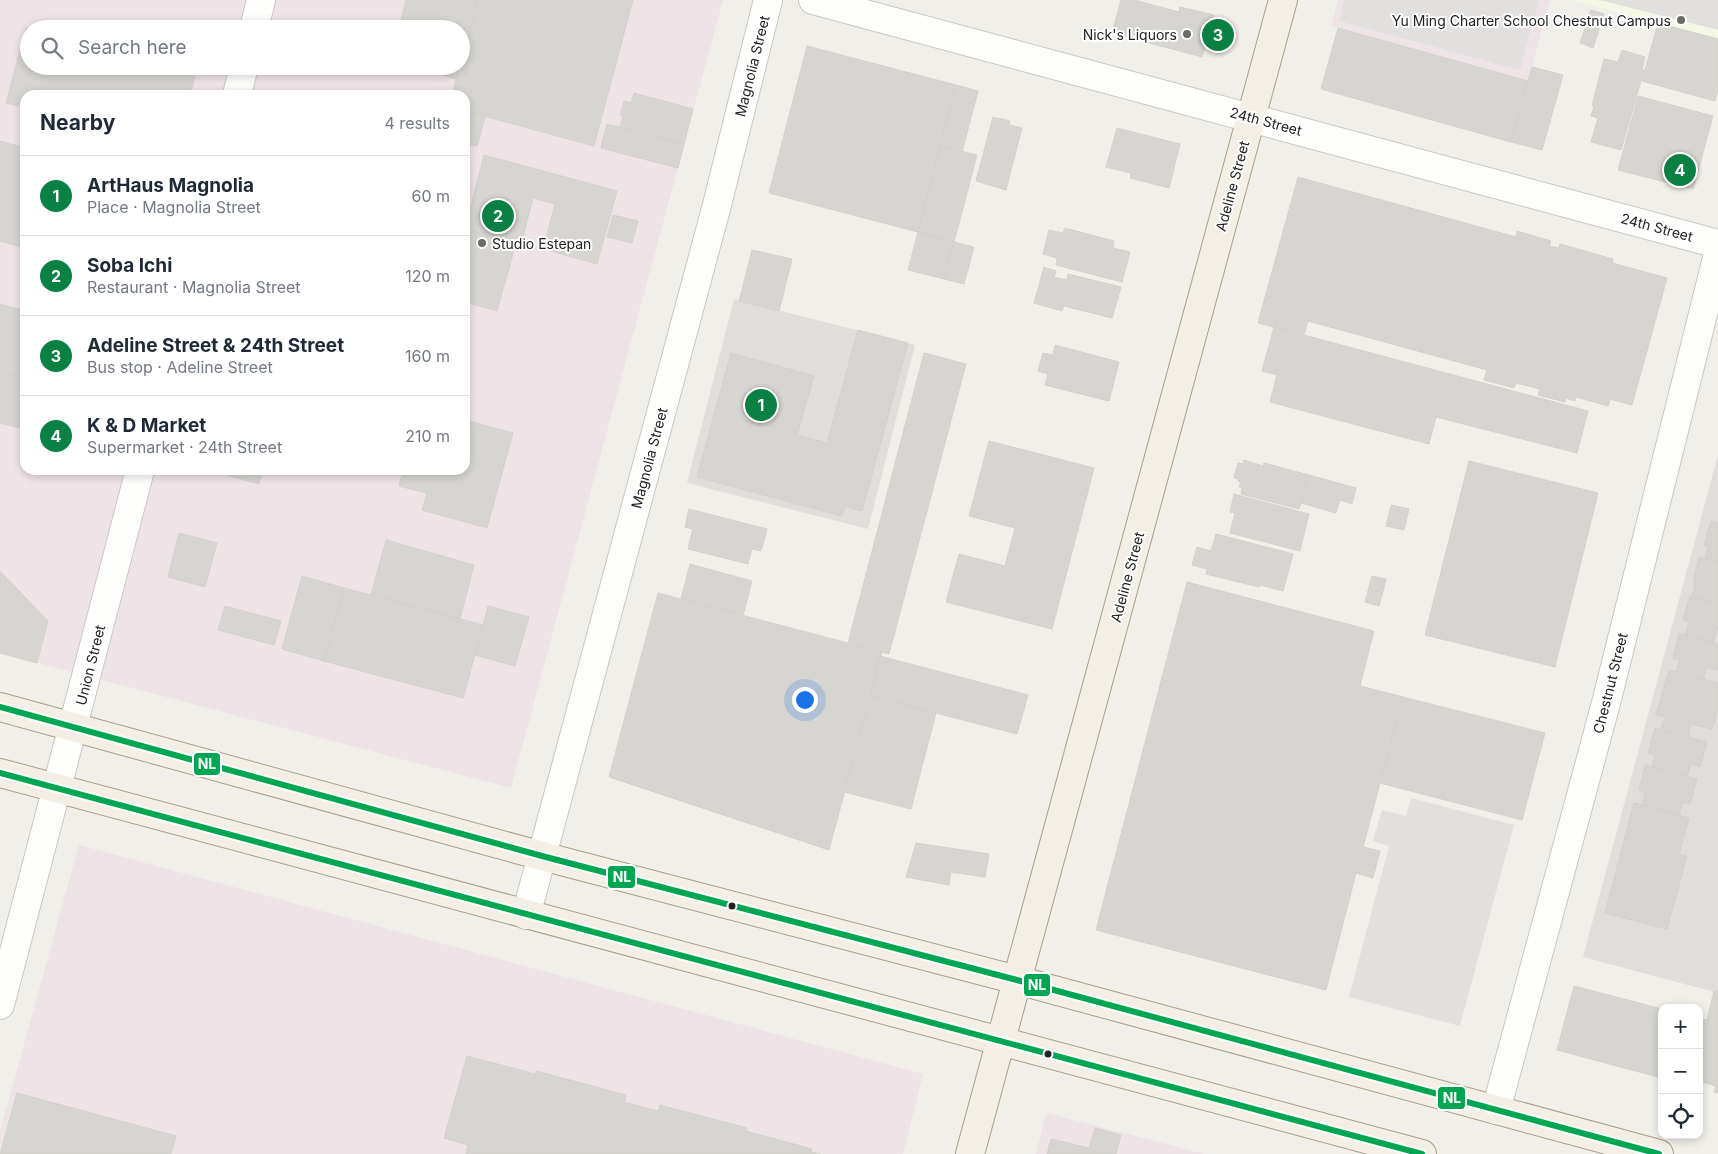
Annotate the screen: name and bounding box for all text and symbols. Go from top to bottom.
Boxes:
place label: Yu Ming Charter School Chestnut Campus [1392,12,1671,29]
street label: Magnolia Street [731,13,773,118]
marker: Yu Ming Charter School Chestnut Campus [1675,14,1687,26]
pin: 3 [1202,16,1234,54]
search box [20,20,470,75]
place label: Nick's Liquors [1083,26,1177,43]
marker: Nick's Liquors [1181,28,1193,40]
icon: search [38,34,66,62]
text: Search here [78,36,187,59]
street label: 24th Street [1228,103,1304,139]
text: Nearby [40,110,115,135]
text: 4 results [385,113,450,133]
street label: Adeline Street [1212,138,1252,233]
pin: 4 [1664,151,1696,189]
text: ArtHaus Magnolia [87,174,254,197]
text: 1 [53,186,59,206]
text: 60 m [411,186,450,206]
text: Place · Magnolia Street [87,197,261,217]
pin: 2 [482,197,514,235]
street label: 24th Street [1619,209,1695,245]
place label: Studio Estepan [492,235,591,252]
marker: Studio Estepan [476,237,488,249]
text: Soba Ichi [87,254,172,277]
text: 2 [51,266,61,286]
text: 120 m [405,266,450,286]
text: Restaurant · Magnolia Street [87,277,301,297]
text: Adeline Street & 24th Street [87,334,344,357]
text: 3 [51,346,61,366]
text: 160 m [405,346,450,366]
text: Bus stop · Adeline Street [87,357,273,377]
pin: 1 [745,386,777,424]
street label: Magnolia Street [627,405,671,510]
text: K & D Market [87,414,206,437]
text: 4 [51,426,61,446]
text: 210 m [405,426,450,446]
text: Supermarket · 24th Street [87,437,282,457]
street label: Adeline Street [1107,529,1147,624]
street label: Union Street [72,623,108,707]
street label: Chestnut Street [1589,630,1631,735]
your location [792,687,818,713]
line badge: NL [193,752,221,776]
text: NL [198,755,216,772]
line badge: NL [607,865,636,889]
text: NL [613,868,631,885]
unlabelled marker [727,901,737,911]
line badge: NL [1023,973,1051,997]
text: NL [1028,976,1046,993]
map controls [1658,1004,1703,1139]
button: + [1658,1004,1703,1049]
unlabelled marker [1043,1049,1053,1059]
button: − [1658,1049,1703,1094]
line badge: NL [1437,1086,1466,1110]
text: NL [1443,1089,1461,1106]
button: locate [1658,1094,1703,1139]

